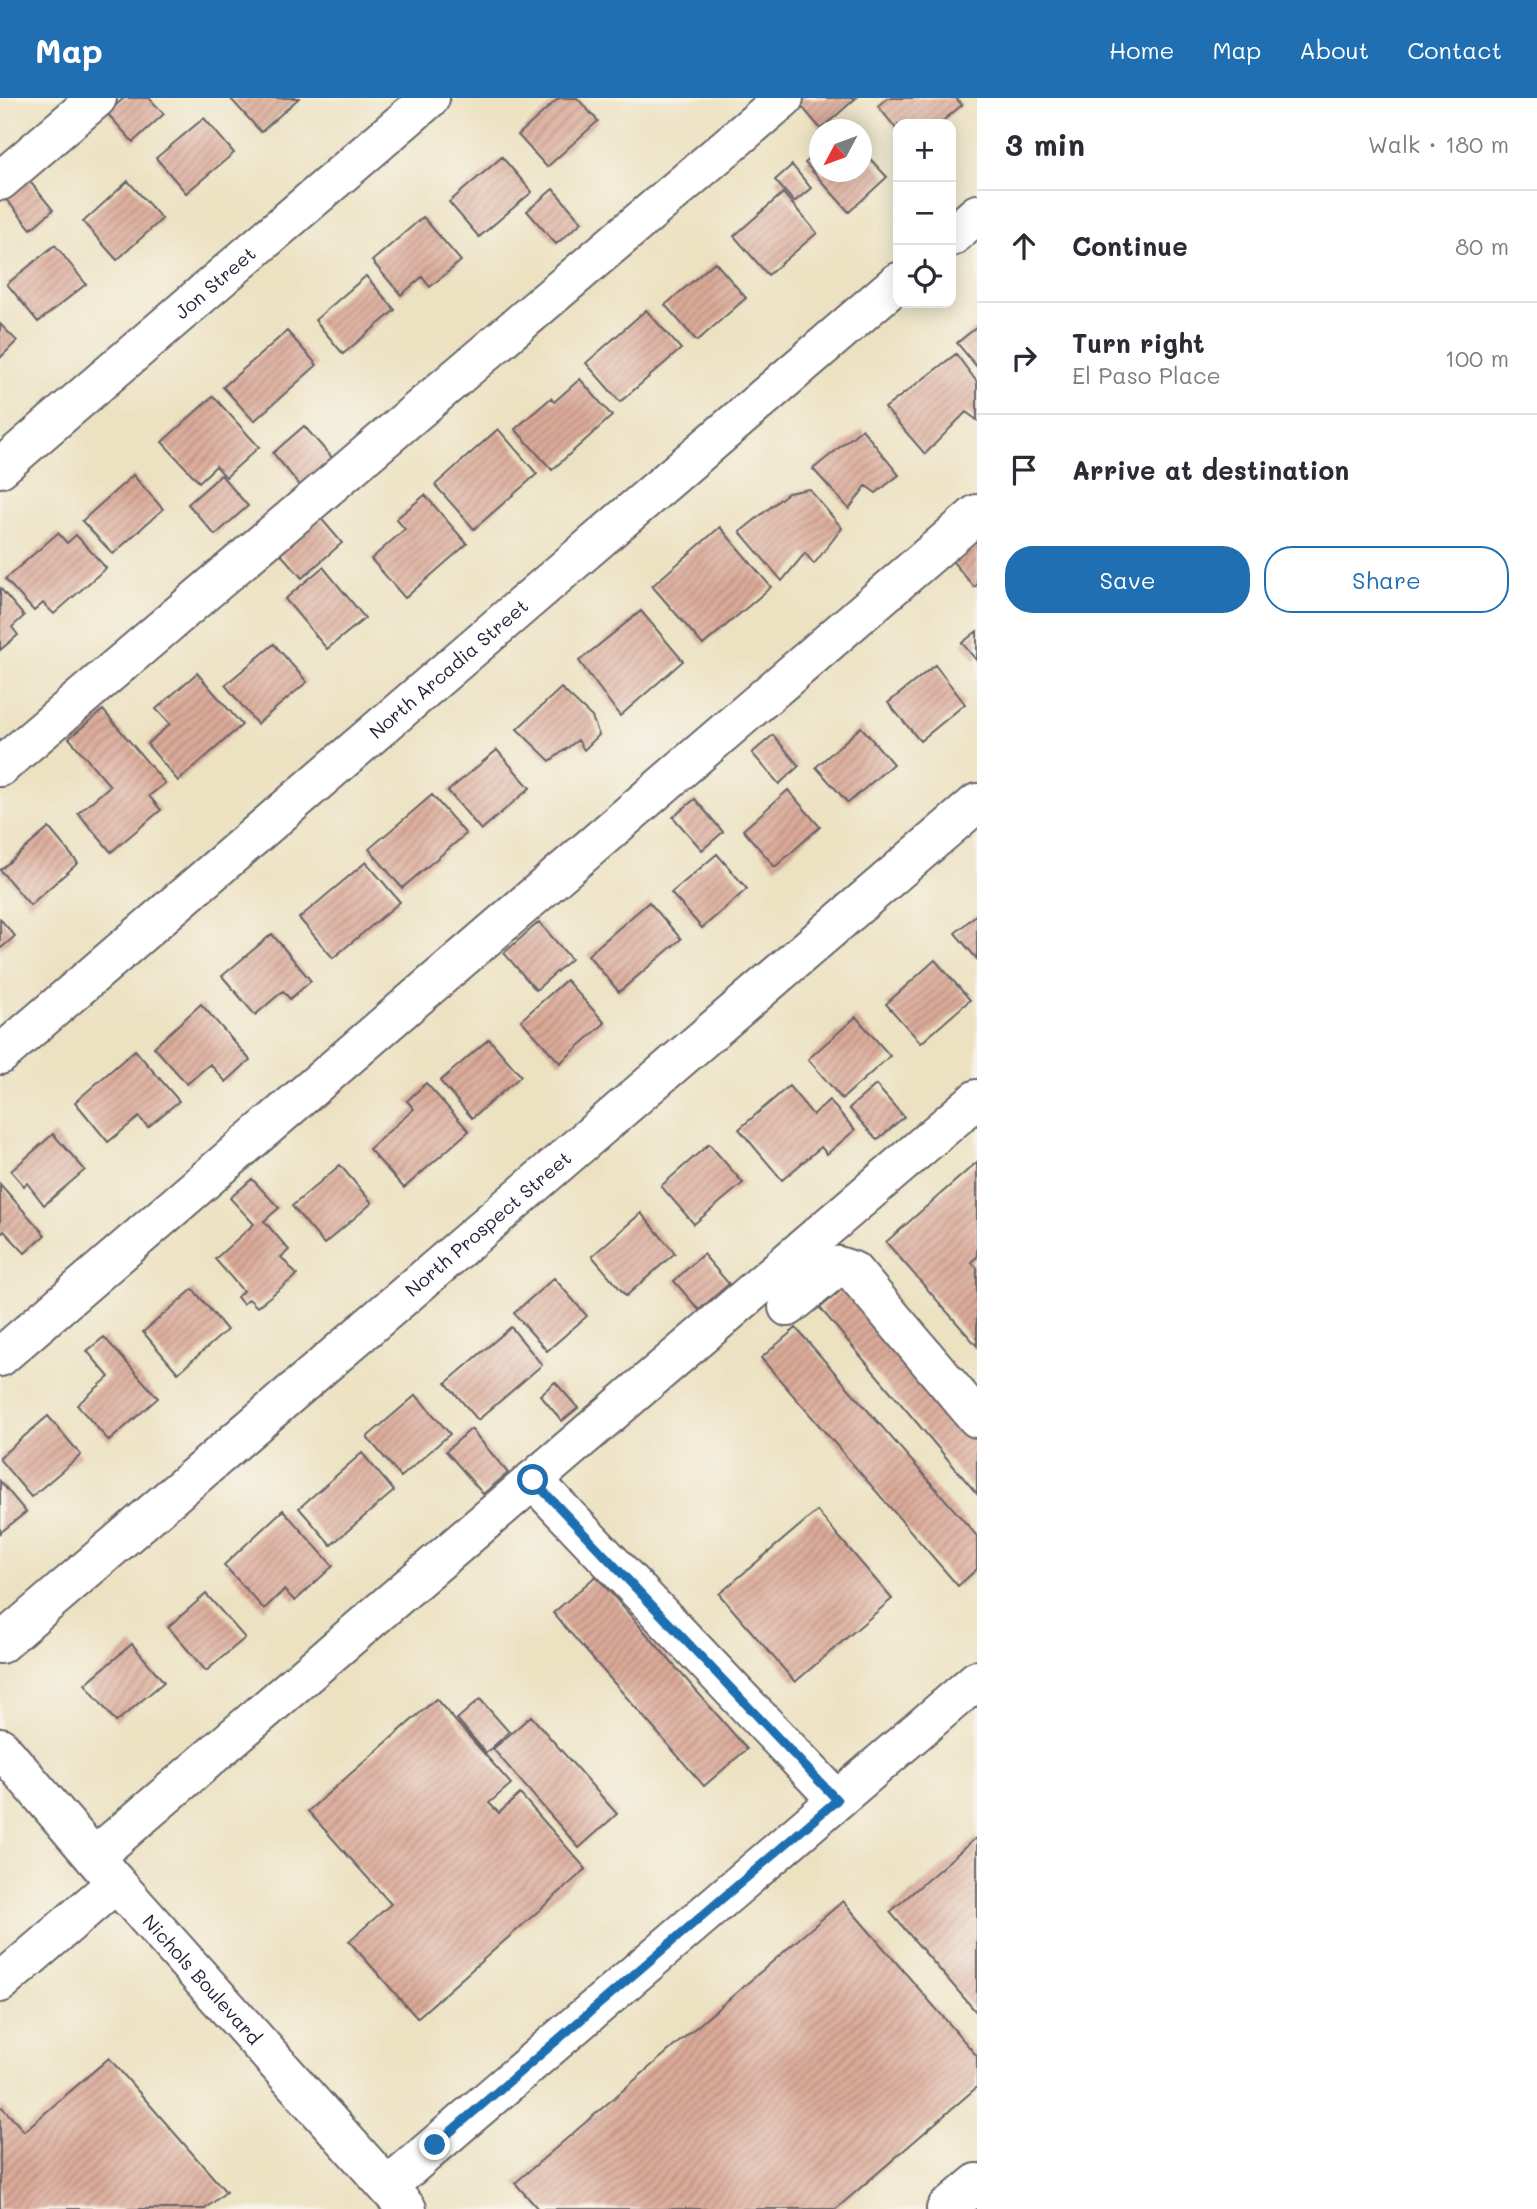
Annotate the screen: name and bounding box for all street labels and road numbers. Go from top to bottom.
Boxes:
street label: Jon Street [169,241,261,324]
street label: North Arcadia Street [364,593,533,744]
street label: North Prospect Street [399,1145,576,1302]
street label: Nichols Boulevard [138,1909,267,2050]

